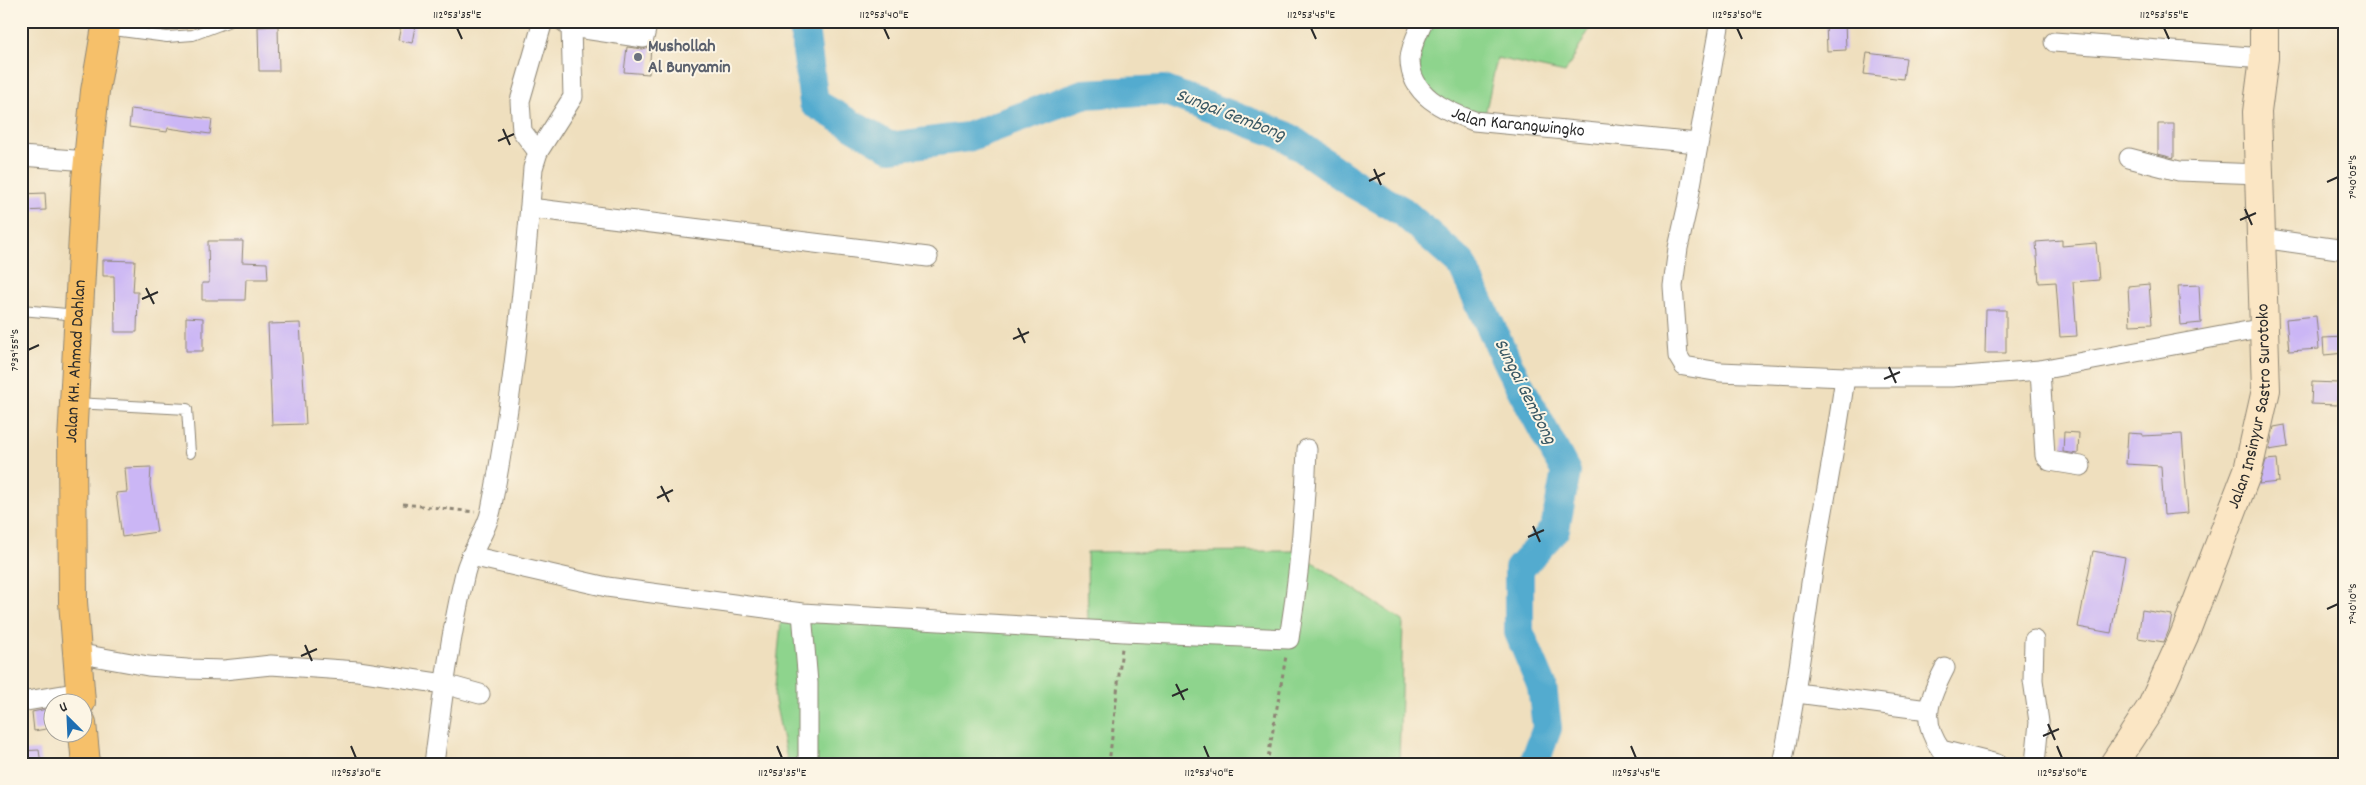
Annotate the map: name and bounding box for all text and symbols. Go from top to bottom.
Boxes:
text: 112°53'35"E [433,7,482,24]
text: 112°53'40"E [860,7,909,24]
text: 112°53'45"E [1287,7,1335,24]
text: 112°53'50"E [1712,7,1762,24]
text: 112°53'55"E [2140,7,2189,24]
place label: Mushollah Al Bunyamin [648,35,731,81]
marker: Mushollah Al Bunyamin [632,51,644,63]
water label: Sungai Gembong [1171,83,1289,149]
street label: Jalan Karangwingko [1447,101,1586,144]
text: 7°40'05"S [2345,155,2362,199]
street label: Jalan KH. Ahmad Dahlan [59,279,93,444]
street label: Jalan Insinyur Sastro Surotoko [2222,303,2278,513]
text: 7°39'55"S [7,329,24,371]
water label: Sungai Gembong [1486,335,1562,450]
text: 7°40'10"S [2345,583,2362,625]
north arrow [42,692,92,742]
text: U [56,697,71,718]
text: 112°53'30"E [331,765,381,782]
text: 112°53'35"E [758,765,807,782]
text: 112°53'40"E [1185,765,1234,782]
text: 112°53'45"E [1612,765,1660,782]
text: 112°53'50"E [2037,765,2087,782]

